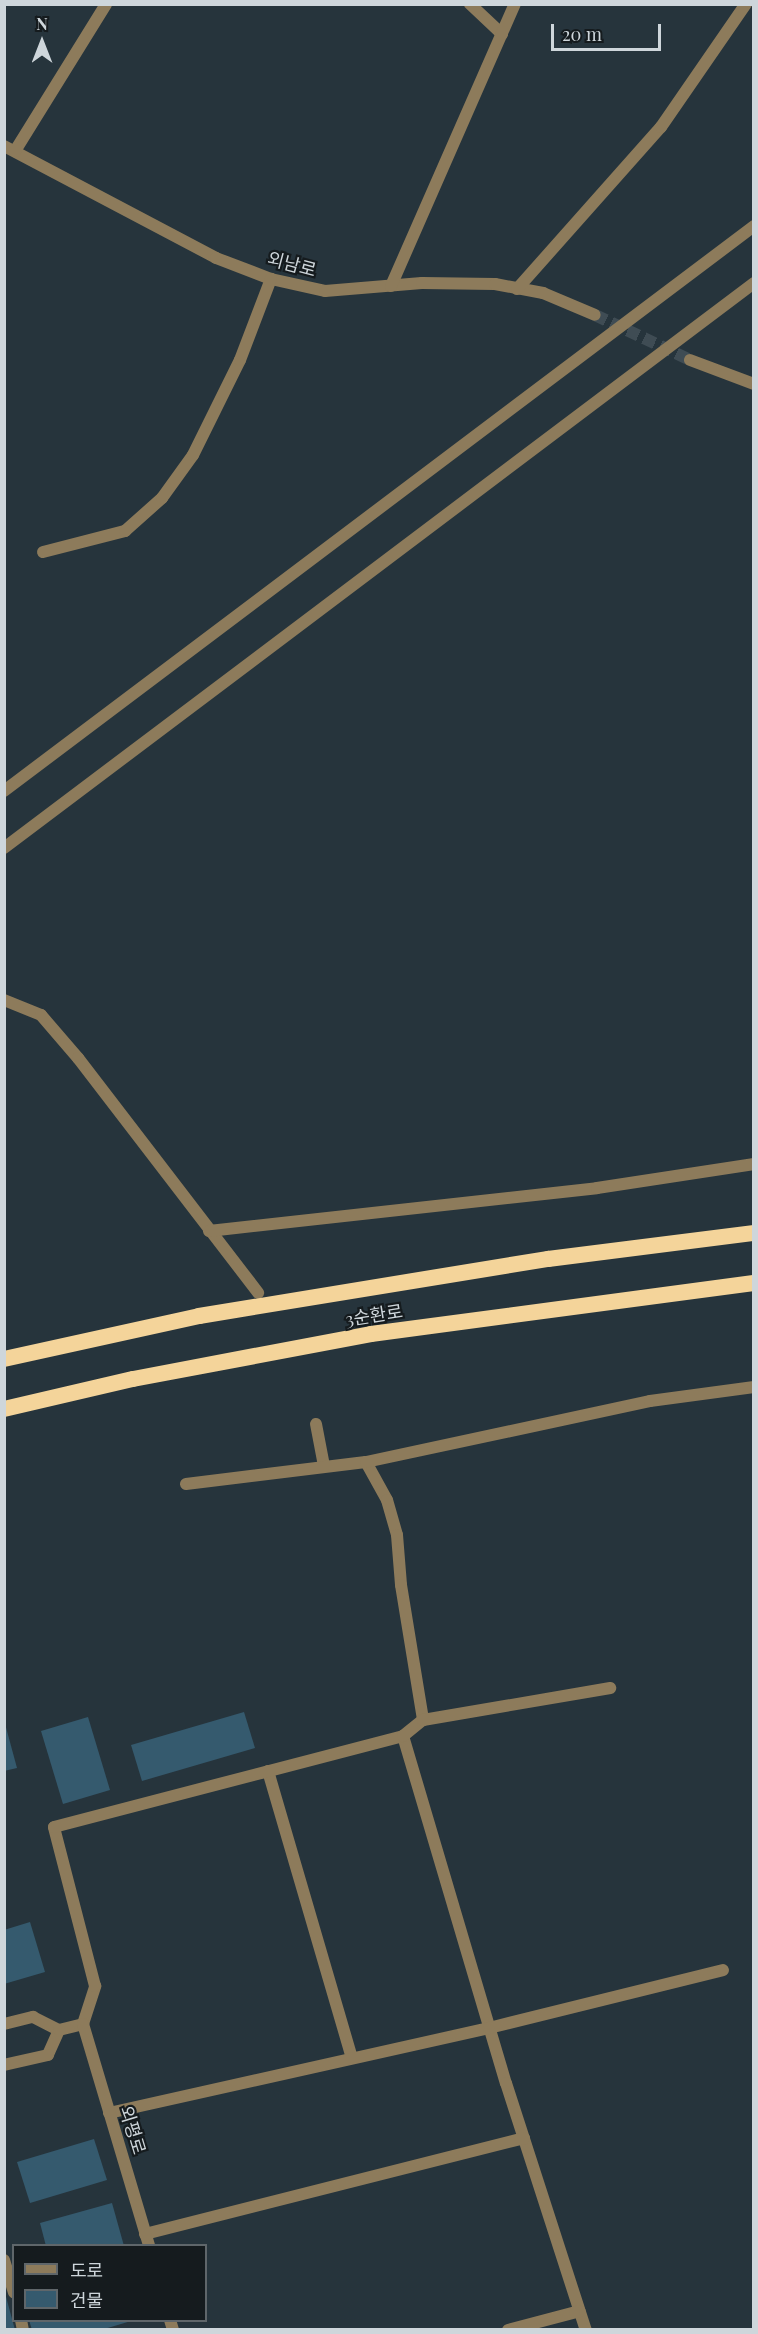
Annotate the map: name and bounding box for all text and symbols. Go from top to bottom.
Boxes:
north arrow [12,12,72,72]
scale bar [554,12,664,50]
text: N [36,13,48,34]
text: 20 m [562,22,602,46]
street label: 외남로 [265,247,319,281]
street label: 3순환로 [344,1300,404,1330]
street label: 외평로 [115,2103,151,2157]
legend [12,2244,207,2322]
text: 도로 [70,2258,103,2282]
text: 건물 [70,2288,103,2312]

